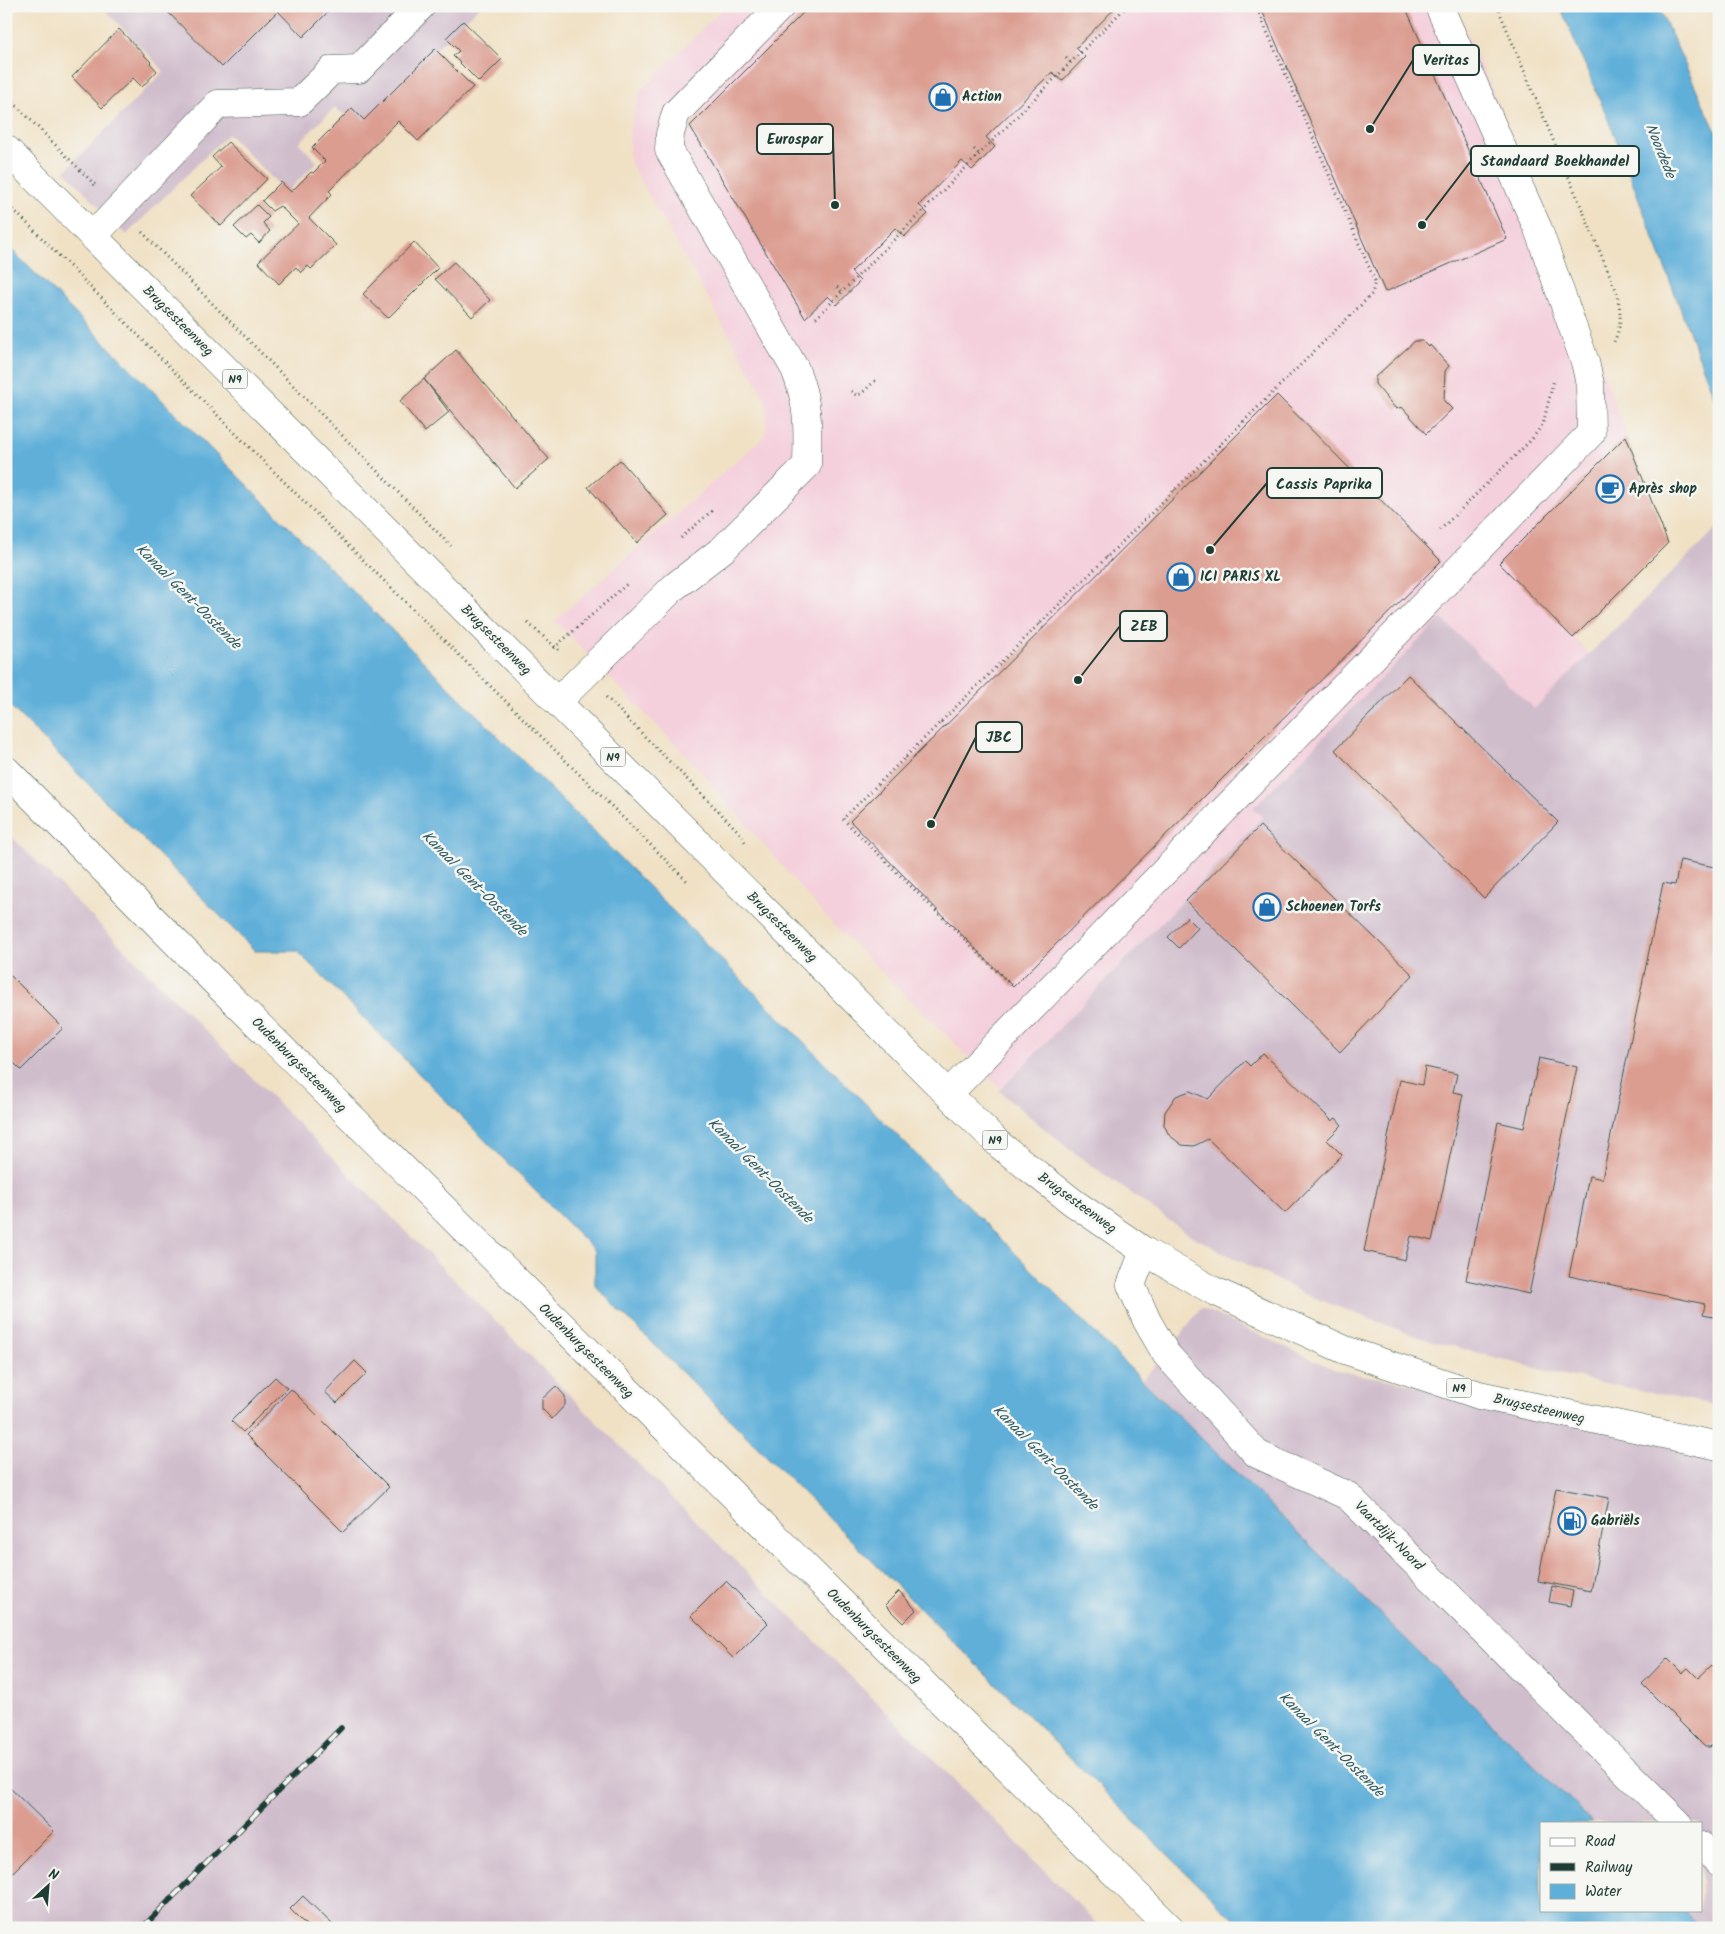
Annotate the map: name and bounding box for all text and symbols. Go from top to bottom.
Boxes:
callout: Veritas [1413,45,1479,75]
text: Veritas [1423,49,1469,73]
shop icon: Action [928,82,958,112]
place label: Action [962,86,1002,108]
water label: Noordede [1638,120,1682,183]
callout: Eurospar [757,124,833,154]
text: Eurospar [767,128,824,152]
callout: Standaard Boekhandel [1471,146,1639,176]
text: Standaard Boekhandel [1481,150,1629,174]
street label: Brugsesteenweg [137,280,219,362]
road number: N9 [222,369,248,388]
callout: Cassis Paprika [1267,468,1382,498]
text: Cassis Paprika [1276,473,1372,497]
cafe icon: Après shop [1595,474,1625,504]
place label: Après shop [1629,478,1698,500]
water label: Kanaal Gent-Oostende [130,539,247,656]
shop icon: ICI PARIS XL [1166,562,1196,592]
place label: ICI PARIS XL [1200,566,1281,588]
street label: Brugsesteenweg [455,599,537,681]
callout: ZEB [1120,611,1167,641]
text: ZEB [1130,615,1158,639]
callout: JBC [976,722,1022,752]
text: JBC [986,726,1012,750]
road number: N9 [600,748,626,766]
water label: Kanaal Gent-Oostende [416,826,533,943]
street label: Brugsesteenweg [741,886,823,968]
shop icon: Schoenen Torfs [1252,892,1282,922]
place label: Schoenen Torfs [1286,896,1382,918]
street label: Oudenburgsesteenweg [246,1012,352,1118]
water label: Kanaal Gent-Oostende [702,1113,819,1230]
road number: N9 [982,1130,1008,1150]
street label: Brugsesteenweg [1033,1167,1121,1239]
street label: Oudenburgsesteenweg [533,1298,639,1404]
road number: N9 [1446,1379,1472,1398]
street label: Brugsesteenweg [1491,1388,1587,1430]
water label: Kanaal Gent-Oostende [987,1400,1104,1517]
street label: Vaartdijk-Noord [1349,1496,1430,1577]
fuel station icon: Gabriëls [1557,1506,1587,1536]
place label: Gabriëls [1591,1510,1640,1532]
street label: Oudenburgsesteenweg [821,1583,927,1689]
water label: Kanaal Gent-Oostende [1273,1687,1390,1804]
legend [1540,1822,1702,1912]
text: Road [1585,1830,1616,1854]
text: Railway [1585,1856,1633,1880]
north arrow [22,1862,72,1912]
text: N [44,1863,62,1887]
text: Water [1585,1880,1622,1904]

